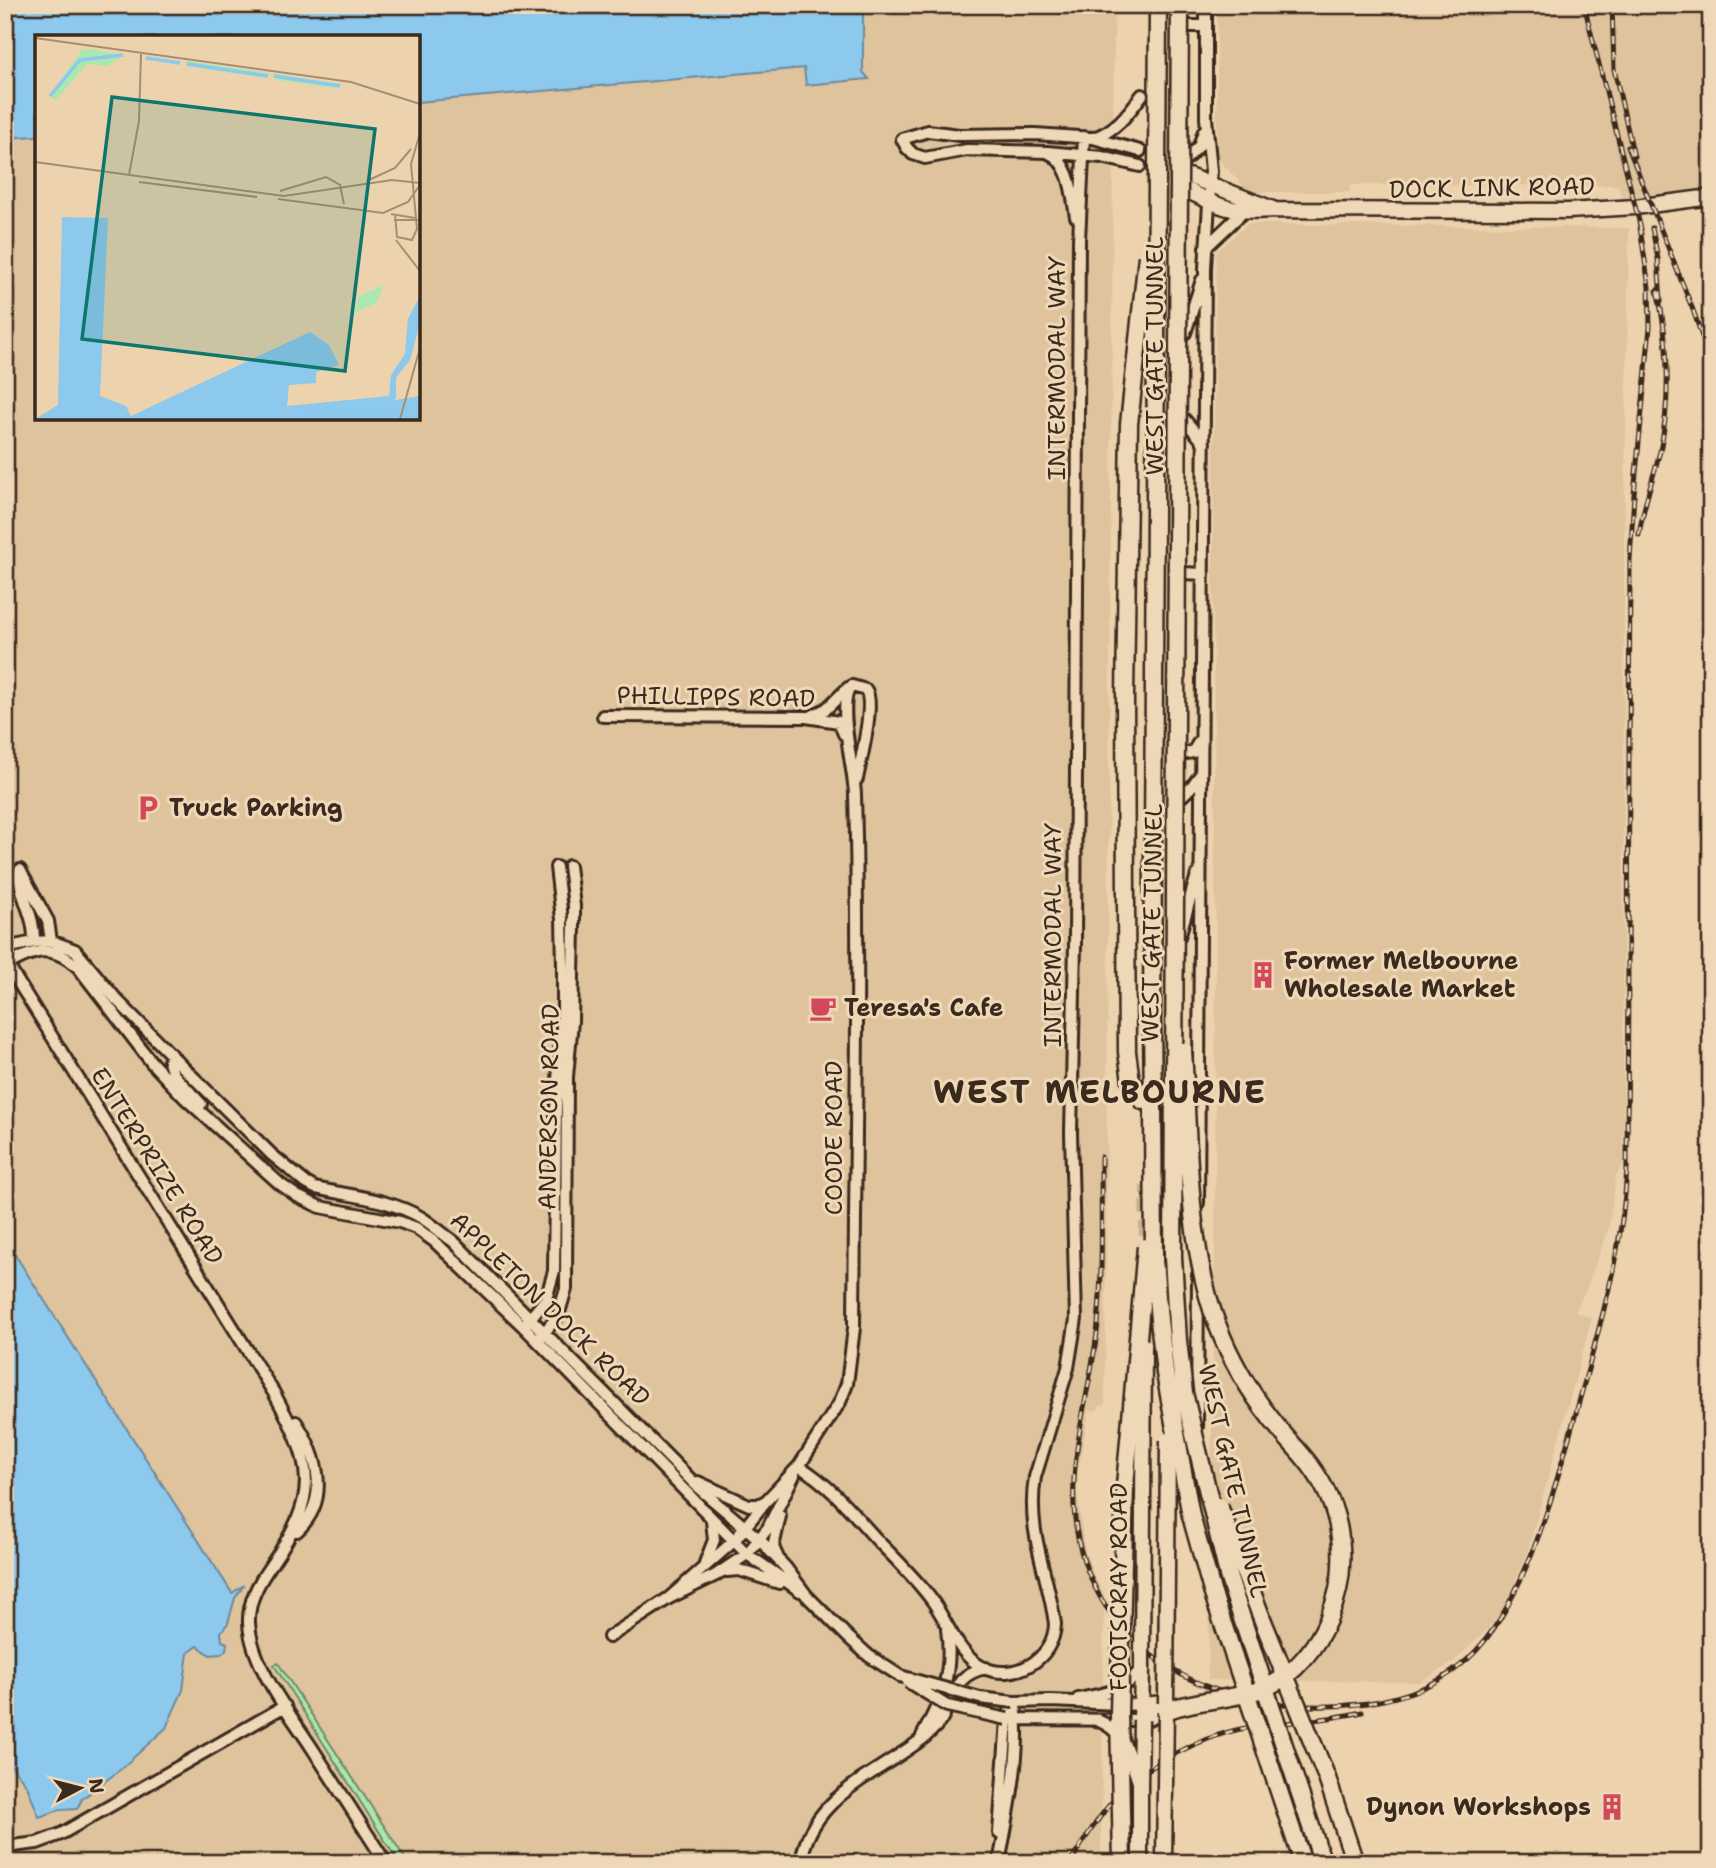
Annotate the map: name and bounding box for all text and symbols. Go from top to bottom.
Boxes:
inset map [35,35,420,420]
street label: DOCK LINK ROAD [1389,170,1595,206]
street label: WEST GATE TUNNEL [1139,237,1171,475]
street label: INTERMODAL WAY [1041,255,1073,480]
street label: PHILLIPPS ROAD [616,679,816,715]
place label: Truck Parking [169,792,343,824]
parking icon: Truck Parking [133,793,163,823]
street label: WEST GATE TUNNEL [1134,803,1170,1043]
street label: INTERMODAL WAY [1037,822,1069,1047]
place label: Former Melbourne Wholesale Market [1284,945,1518,1005]
building icon: Former Melbourne Wholesale Market [1248,960,1278,990]
place label: Teresa's Cafe [844,992,1004,1024]
cafe icon: Teresa's Cafe [808,993,838,1023]
street label: ANDERSON ROAD [531,1004,567,1210]
street label: ENTERPRIZE ROAD [83,1061,231,1271]
street label: COODE ROAD [818,1061,850,1215]
district label: WEST MELBOURNE [933,1070,1267,1113]
street label: APPLETON DOCK ROAD [443,1205,657,1413]
street label: WEST GATE TUNNEL [1191,1361,1275,1601]
street label: FOOTSCRAY ROAD [1103,1483,1135,1691]
north arrow [46,1752,116,1822]
text: N [83,1777,110,1795]
place label: Dynon Workshops [1366,1791,1591,1823]
building icon: Dynon Workshops [1597,1792,1627,1822]

